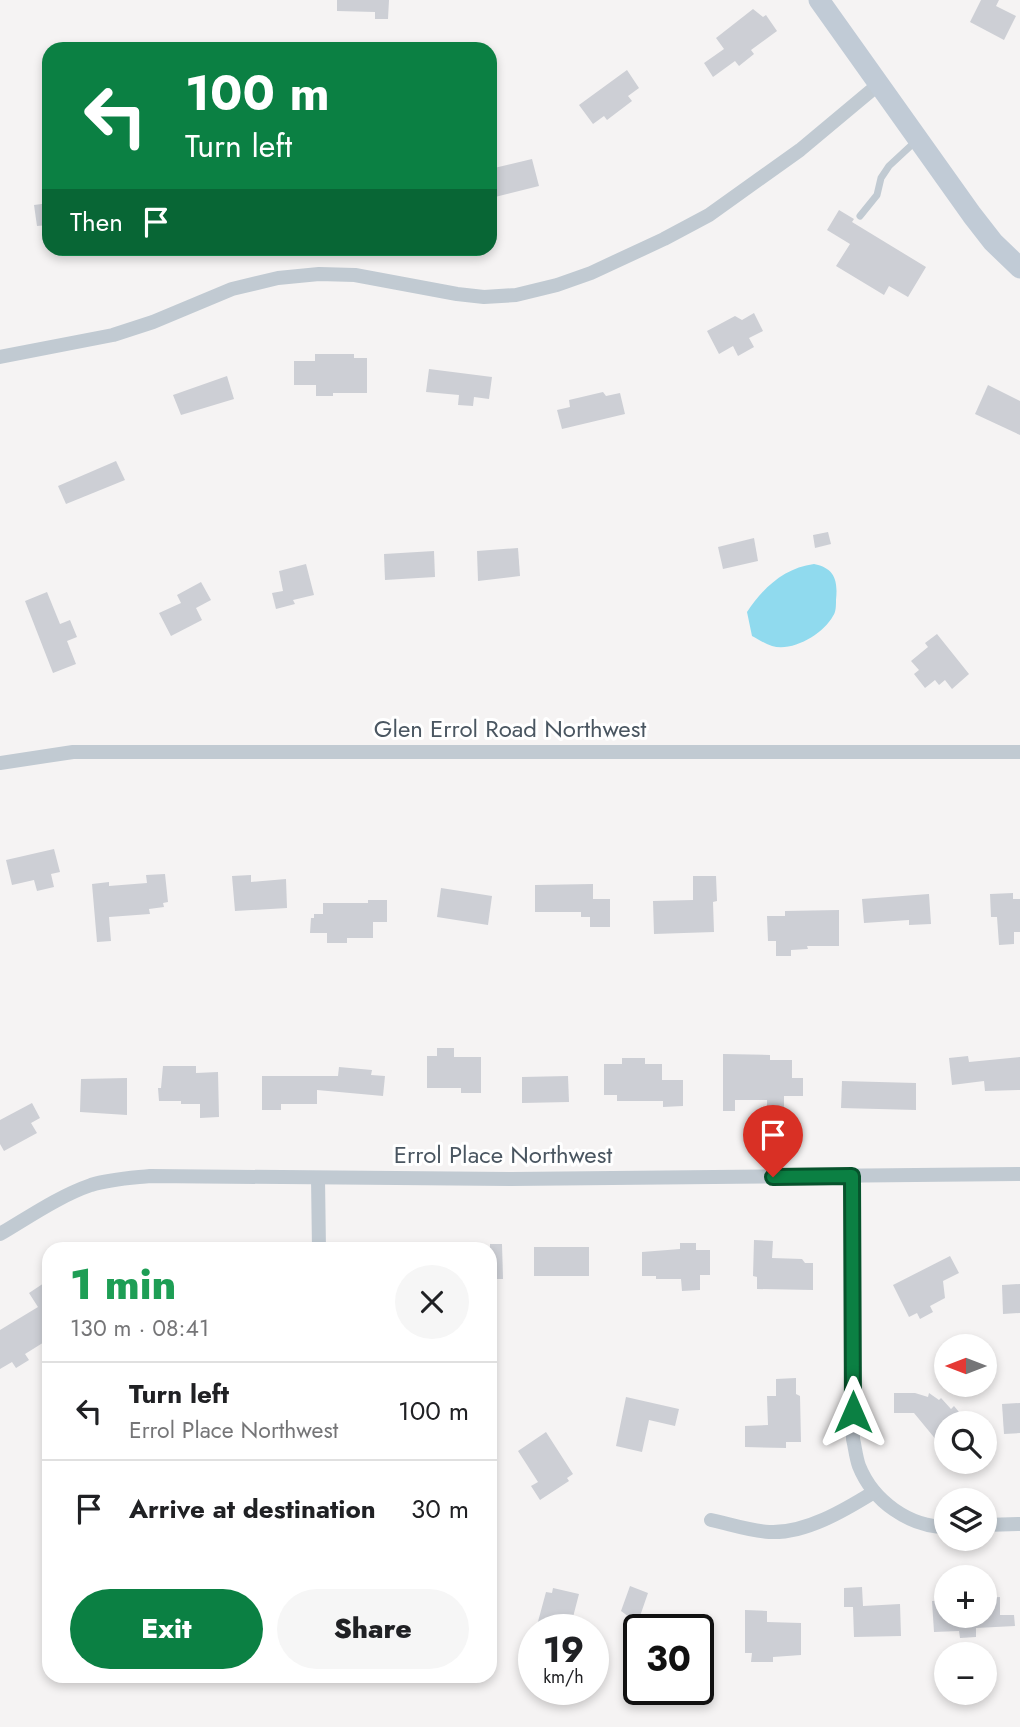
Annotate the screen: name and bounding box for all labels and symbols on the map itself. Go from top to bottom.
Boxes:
street label: Glen Errol Road Northwest [374,711,646,746]
pin [743,1105,803,1177]
street label: Errol Place Northwest [394,1137,612,1172]
north arrow [934,1334,998,1396]
position arrow [816,1375,890,1449]
speed limit sign: 30 [623,1614,714,1705]

